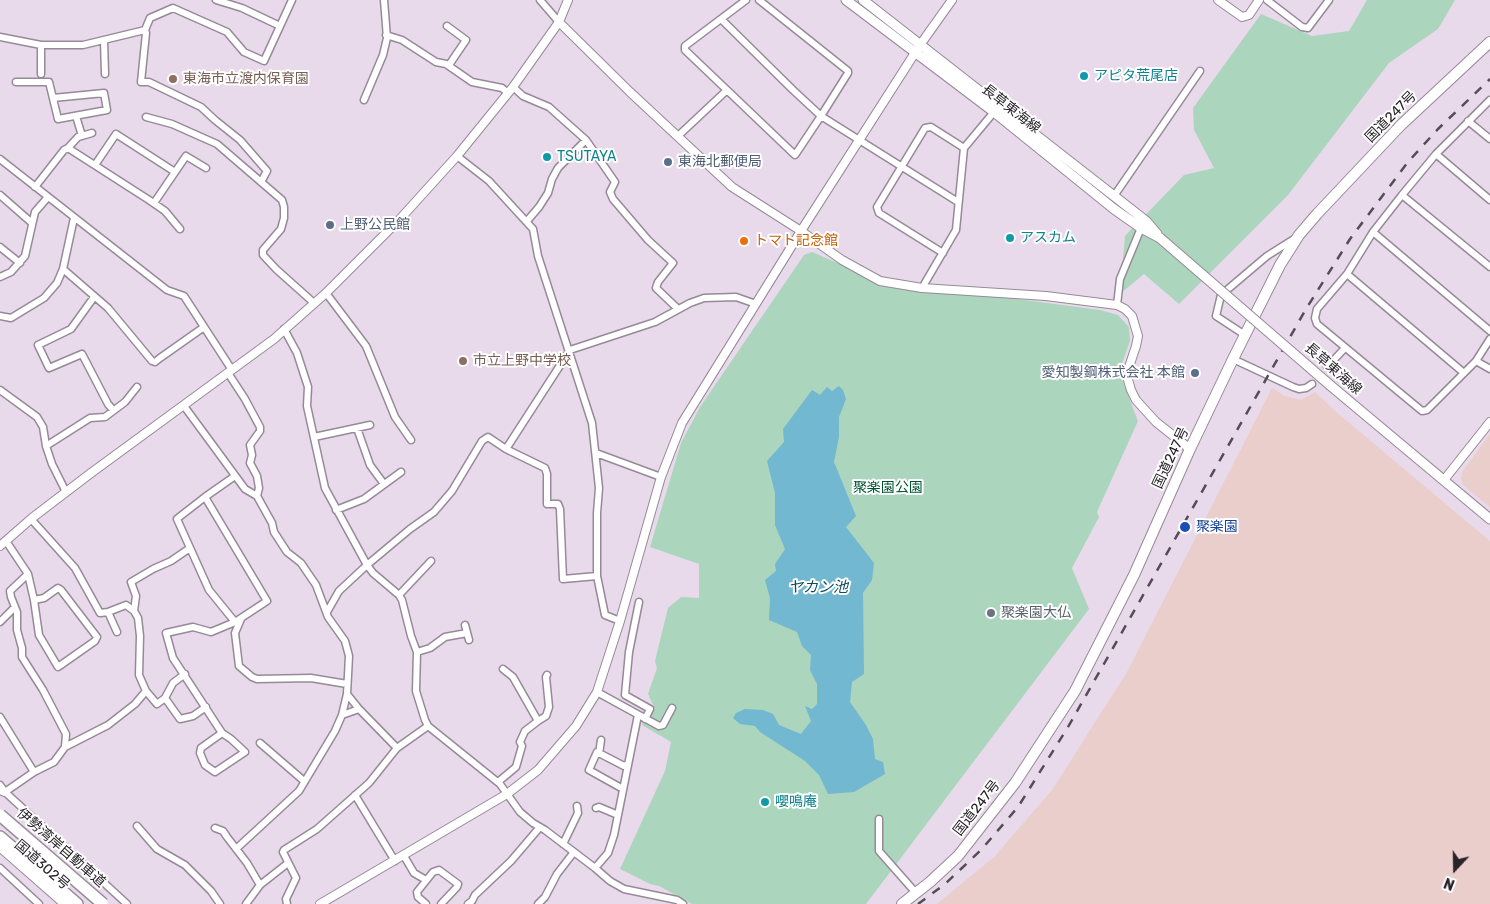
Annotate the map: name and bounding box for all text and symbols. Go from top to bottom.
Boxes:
place label: アピタ荒尾店 [1094,68,1178,84]
marker: アピタ荒尾店 [1078,70,1090,82]
place label: 東海市立渡内保育園 [183,71,309,87]
marker: 東海市立渡内保育園 [167,73,179,85]
street label: 長草東海線 [978,81,1044,137]
street label: 国道247号 [1362,88,1420,146]
place label: TSUTAYA [557,149,616,165]
marker: TSUTAYA [541,151,553,163]
place label: 東海北郵便局 [678,154,762,170]
marker: 東海北郵便局 [662,156,674,168]
place label: 上野公民館 [340,217,410,233]
marker: 上野公民館 [324,219,336,231]
place label: アスカム [1020,230,1076,246]
marker: アスカム [1004,232,1016,244]
place label: トマト記念館 [754,233,838,249]
marker: トマト記念館 [738,235,750,247]
street label: 長草東海線 [1301,340,1365,398]
place label: 市立上野中学校 [473,353,571,369]
marker: 市立上野中学校 [457,355,469,367]
place label: 愛知製鋼株式会社 本館 [1042,365,1185,381]
marker: 愛知製鋼株式会社 本館 [1189,367,1201,379]
street label: 国道247号 [1150,425,1192,491]
park label: 聚楽園公園 [853,480,923,496]
place label: 聚楽園 [1196,519,1238,535]
marker: 聚楽園 [1178,520,1192,534]
water label: ヤカン池 [788,579,848,597]
place label: 聚楽園大仏 [1001,605,1071,621]
marker: 聚楽園大仏 [985,607,997,619]
street label: 国道247号 [950,777,1004,839]
place label: 嚶鳴庵 [775,794,817,810]
marker: 嚶鳴庵 [759,796,771,808]
street label: 伊勢湾岸自動車道 [13,805,109,891]
street label: 国道302号 [11,837,73,893]
north arrow [1430,844,1480,894]
text: N [1442,874,1457,893]

